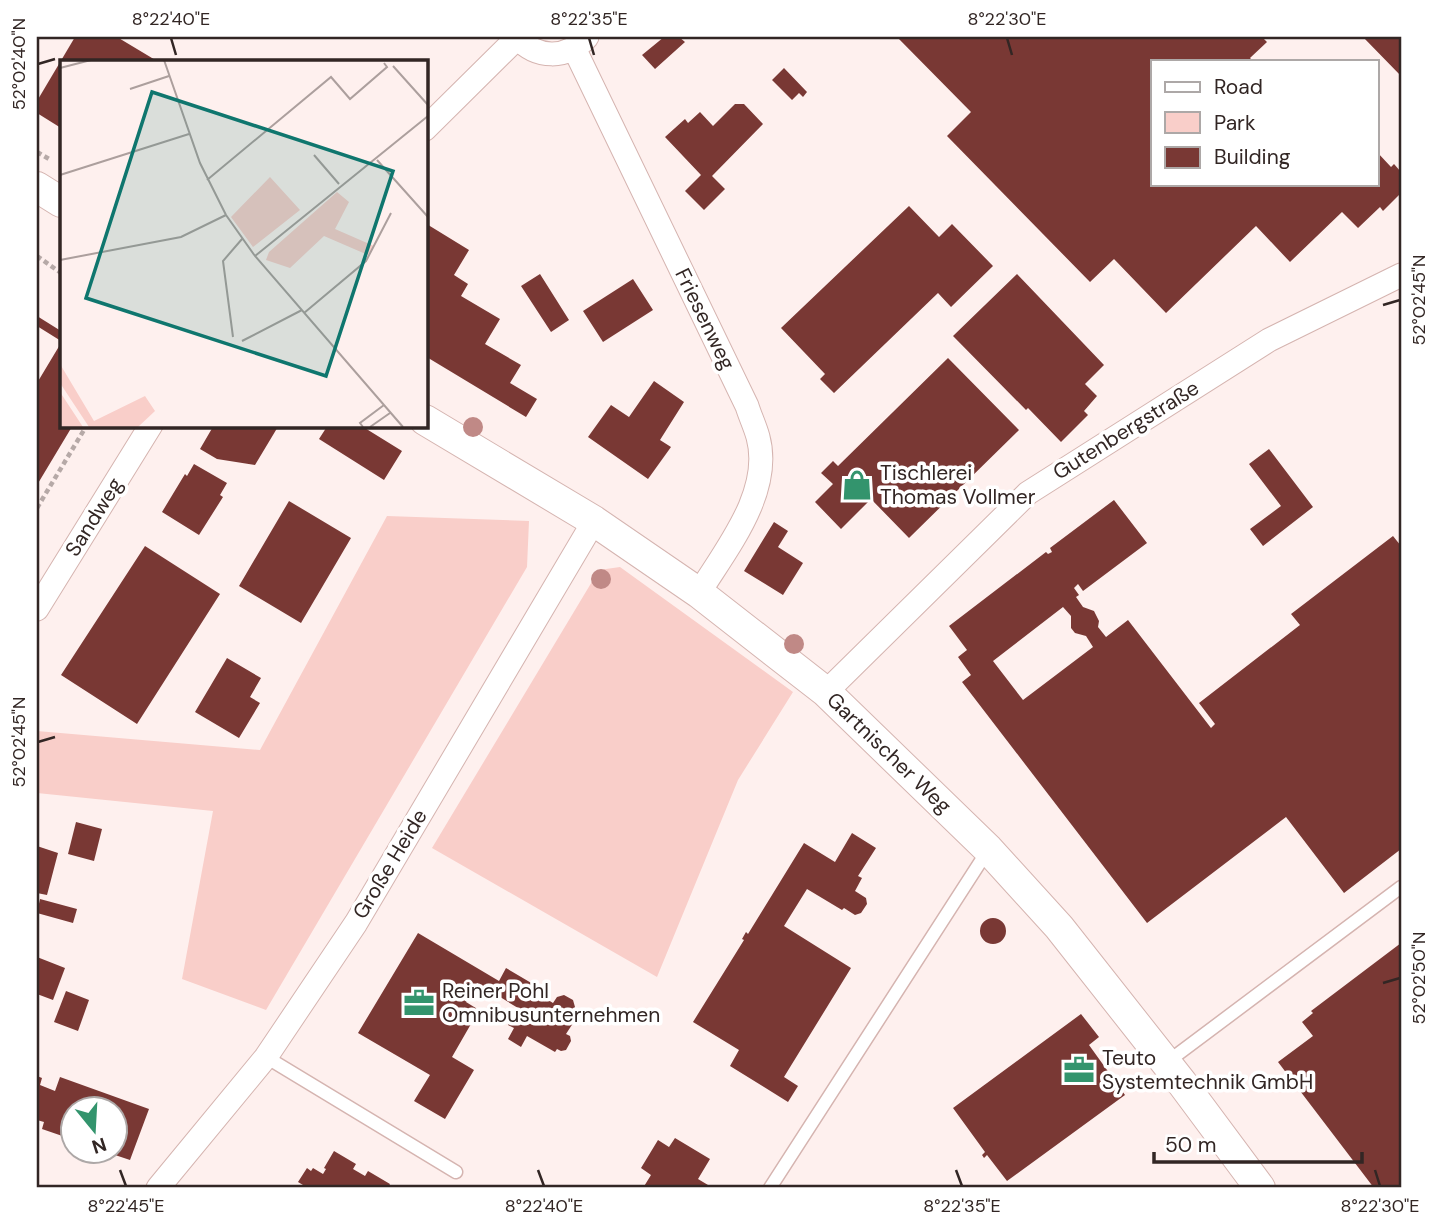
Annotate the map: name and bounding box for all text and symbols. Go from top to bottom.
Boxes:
text: 8°22'40"E [132,7,210,31]
text: 8°22'35"E [550,7,628,31]
text: 8°22'30"E [967,7,1047,31]
text: 52°02'40"N [7,18,31,110]
inset map [60,60,427,427]
legend [1151,60,1378,186]
text: Road [1214,73,1263,101]
text: Park [1214,109,1256,137]
text: Building [1214,143,1291,171]
text: 52°02'45"N [1407,255,1431,345]
street label: Friesenweg [668,264,742,375]
street label: Gutenbergstraße [1048,374,1204,486]
place label: Tischlerei Thomas Vollmer [880,459,1036,511]
shop icon: Tischlerei Thomas Vollmer [840,468,874,502]
street label: Sandweg [59,472,129,562]
street label: Gartnischer Weg [821,686,958,820]
text: 52°02'45"N [7,697,31,787]
street label: Große Heide [346,804,434,924]
text: 52°02'50"N [1407,931,1431,1025]
place label: Reiner Pohl Omnibusunternehmen [442,977,660,1029]
office icon: Reiner Pohl Omnibusunternehmen [402,986,436,1020]
place label: Teuto Systemtechnik GmbH [1102,1044,1313,1096]
office icon: Teuto Systemtechnik GmbH [1062,1053,1096,1087]
north arrow [60,1096,130,1166]
scale bar [1154,1120,1363,1164]
text: 50 m [1165,1131,1216,1159]
text: N [89,1132,110,1160]
text: 8°22'45"E [88,1194,164,1218]
text: 8°22'40"E [505,1194,583,1218]
text: 8°22'35"E [923,1194,1001,1218]
text: 8°22'30"E [1340,1194,1420,1218]

